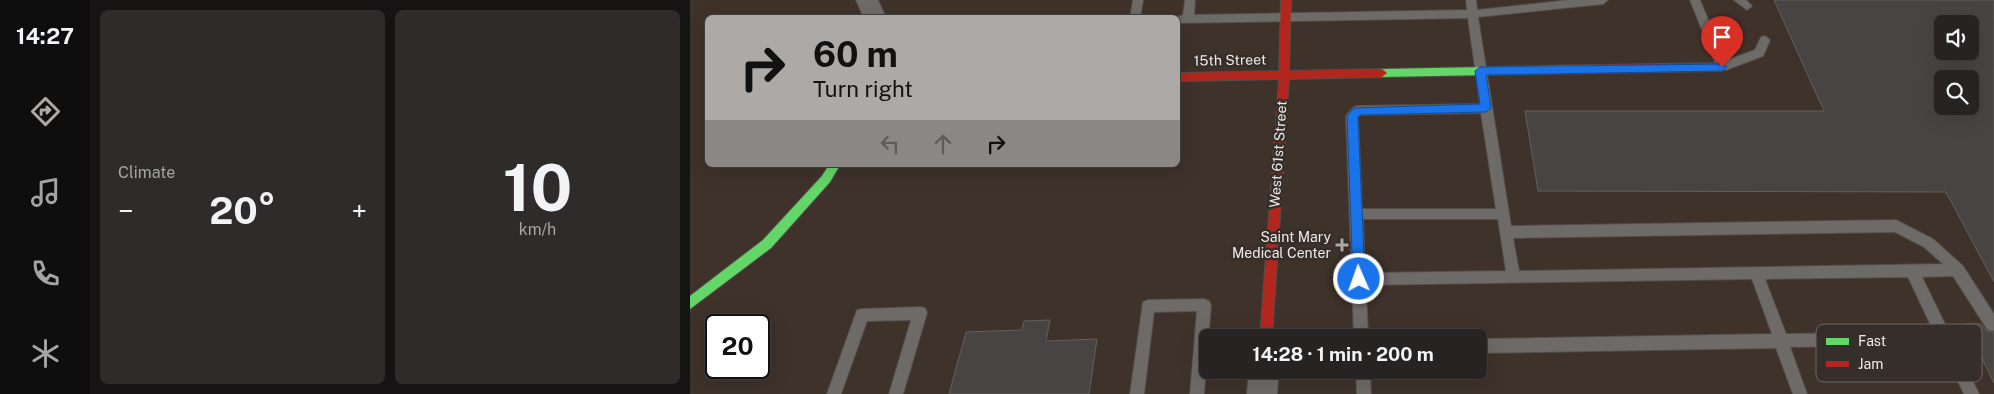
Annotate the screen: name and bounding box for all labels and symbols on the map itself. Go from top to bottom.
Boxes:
pin [1701,16,1743,67]
street label: 15th Street [1194,51,1266,69]
street label: West 61st Street [1266,100,1290,208]
place label: Saint Mary Medical Center [1232,229,1332,261]
marker: Saint Mary Medical Center [1335,238,1349,252]
position arrow [1332,252,1384,304]
speed limit sign: 20 [705,314,770,379]
legend [1816,324,1982,382]
text: Fast [1858,333,1886,349]
text: Jam [1858,356,1883,372]

